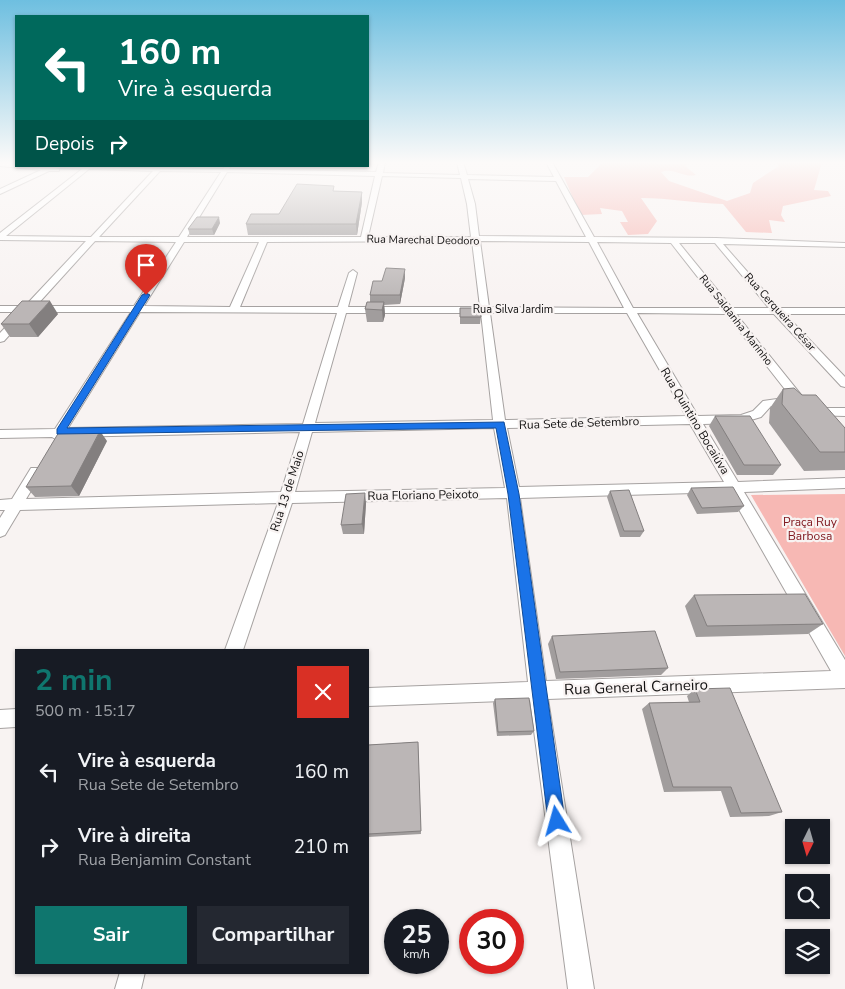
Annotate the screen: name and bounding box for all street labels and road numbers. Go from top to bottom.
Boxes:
street label: Rua Marechal Deodoro [366,232,480,248]
street label: Rua Cerqueira César [741,270,819,354]
street label: Rua Saldanha Marinho [696,271,776,369]
street label: Rua Silva Jardim [473,302,553,317]
street label: Rua Quintino Bocaiúva [657,365,733,477]
street label: Rua Sete de Setembro [519,413,640,433]
street label: Rua 13 de Maio [266,448,308,534]
street label: Rua Floriano Peixoto [367,486,479,504]
street label: Rua General Carneiro [564,674,708,700]

